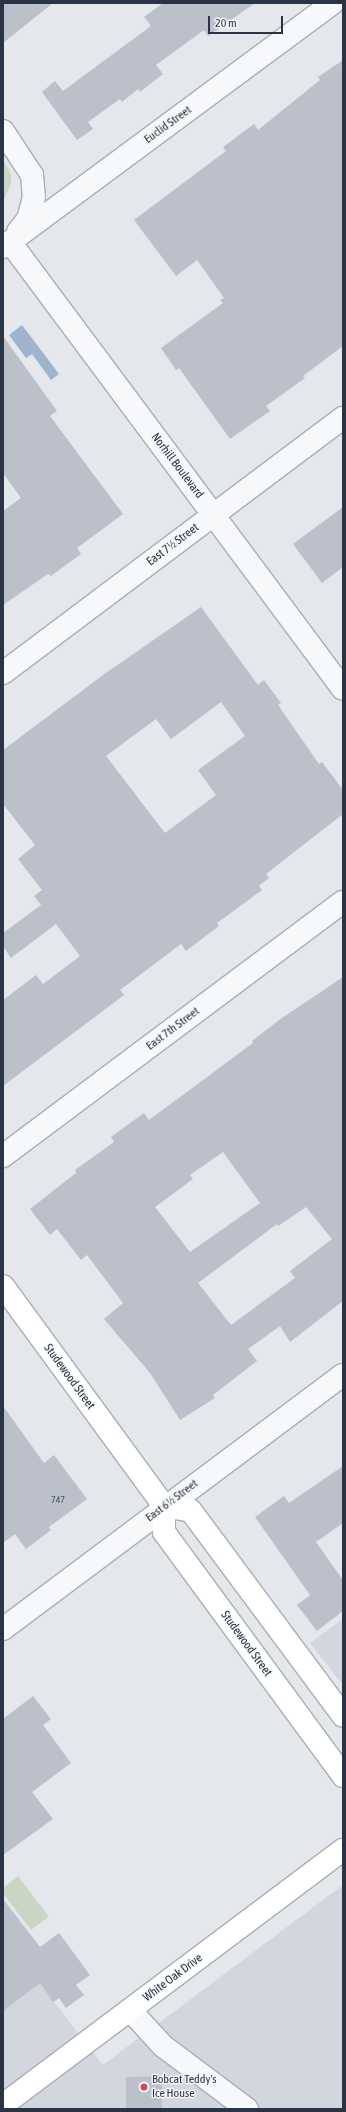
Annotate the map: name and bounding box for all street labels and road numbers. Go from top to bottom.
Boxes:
street label: Euclid Street [142,103,194,147]
street label: Norhill Boulevard [148,431,206,501]
street label: East 7½ Street [144,521,202,569]
street label: East 7th Street [144,1004,202,1054]
street label: Studewood Street [40,1342,98,1412]
street label: East 6½ Street [143,1477,201,1525]
street label: Studewood Street [217,1609,275,1679]
street label: White Oak Drive [141,1951,205,2005]

